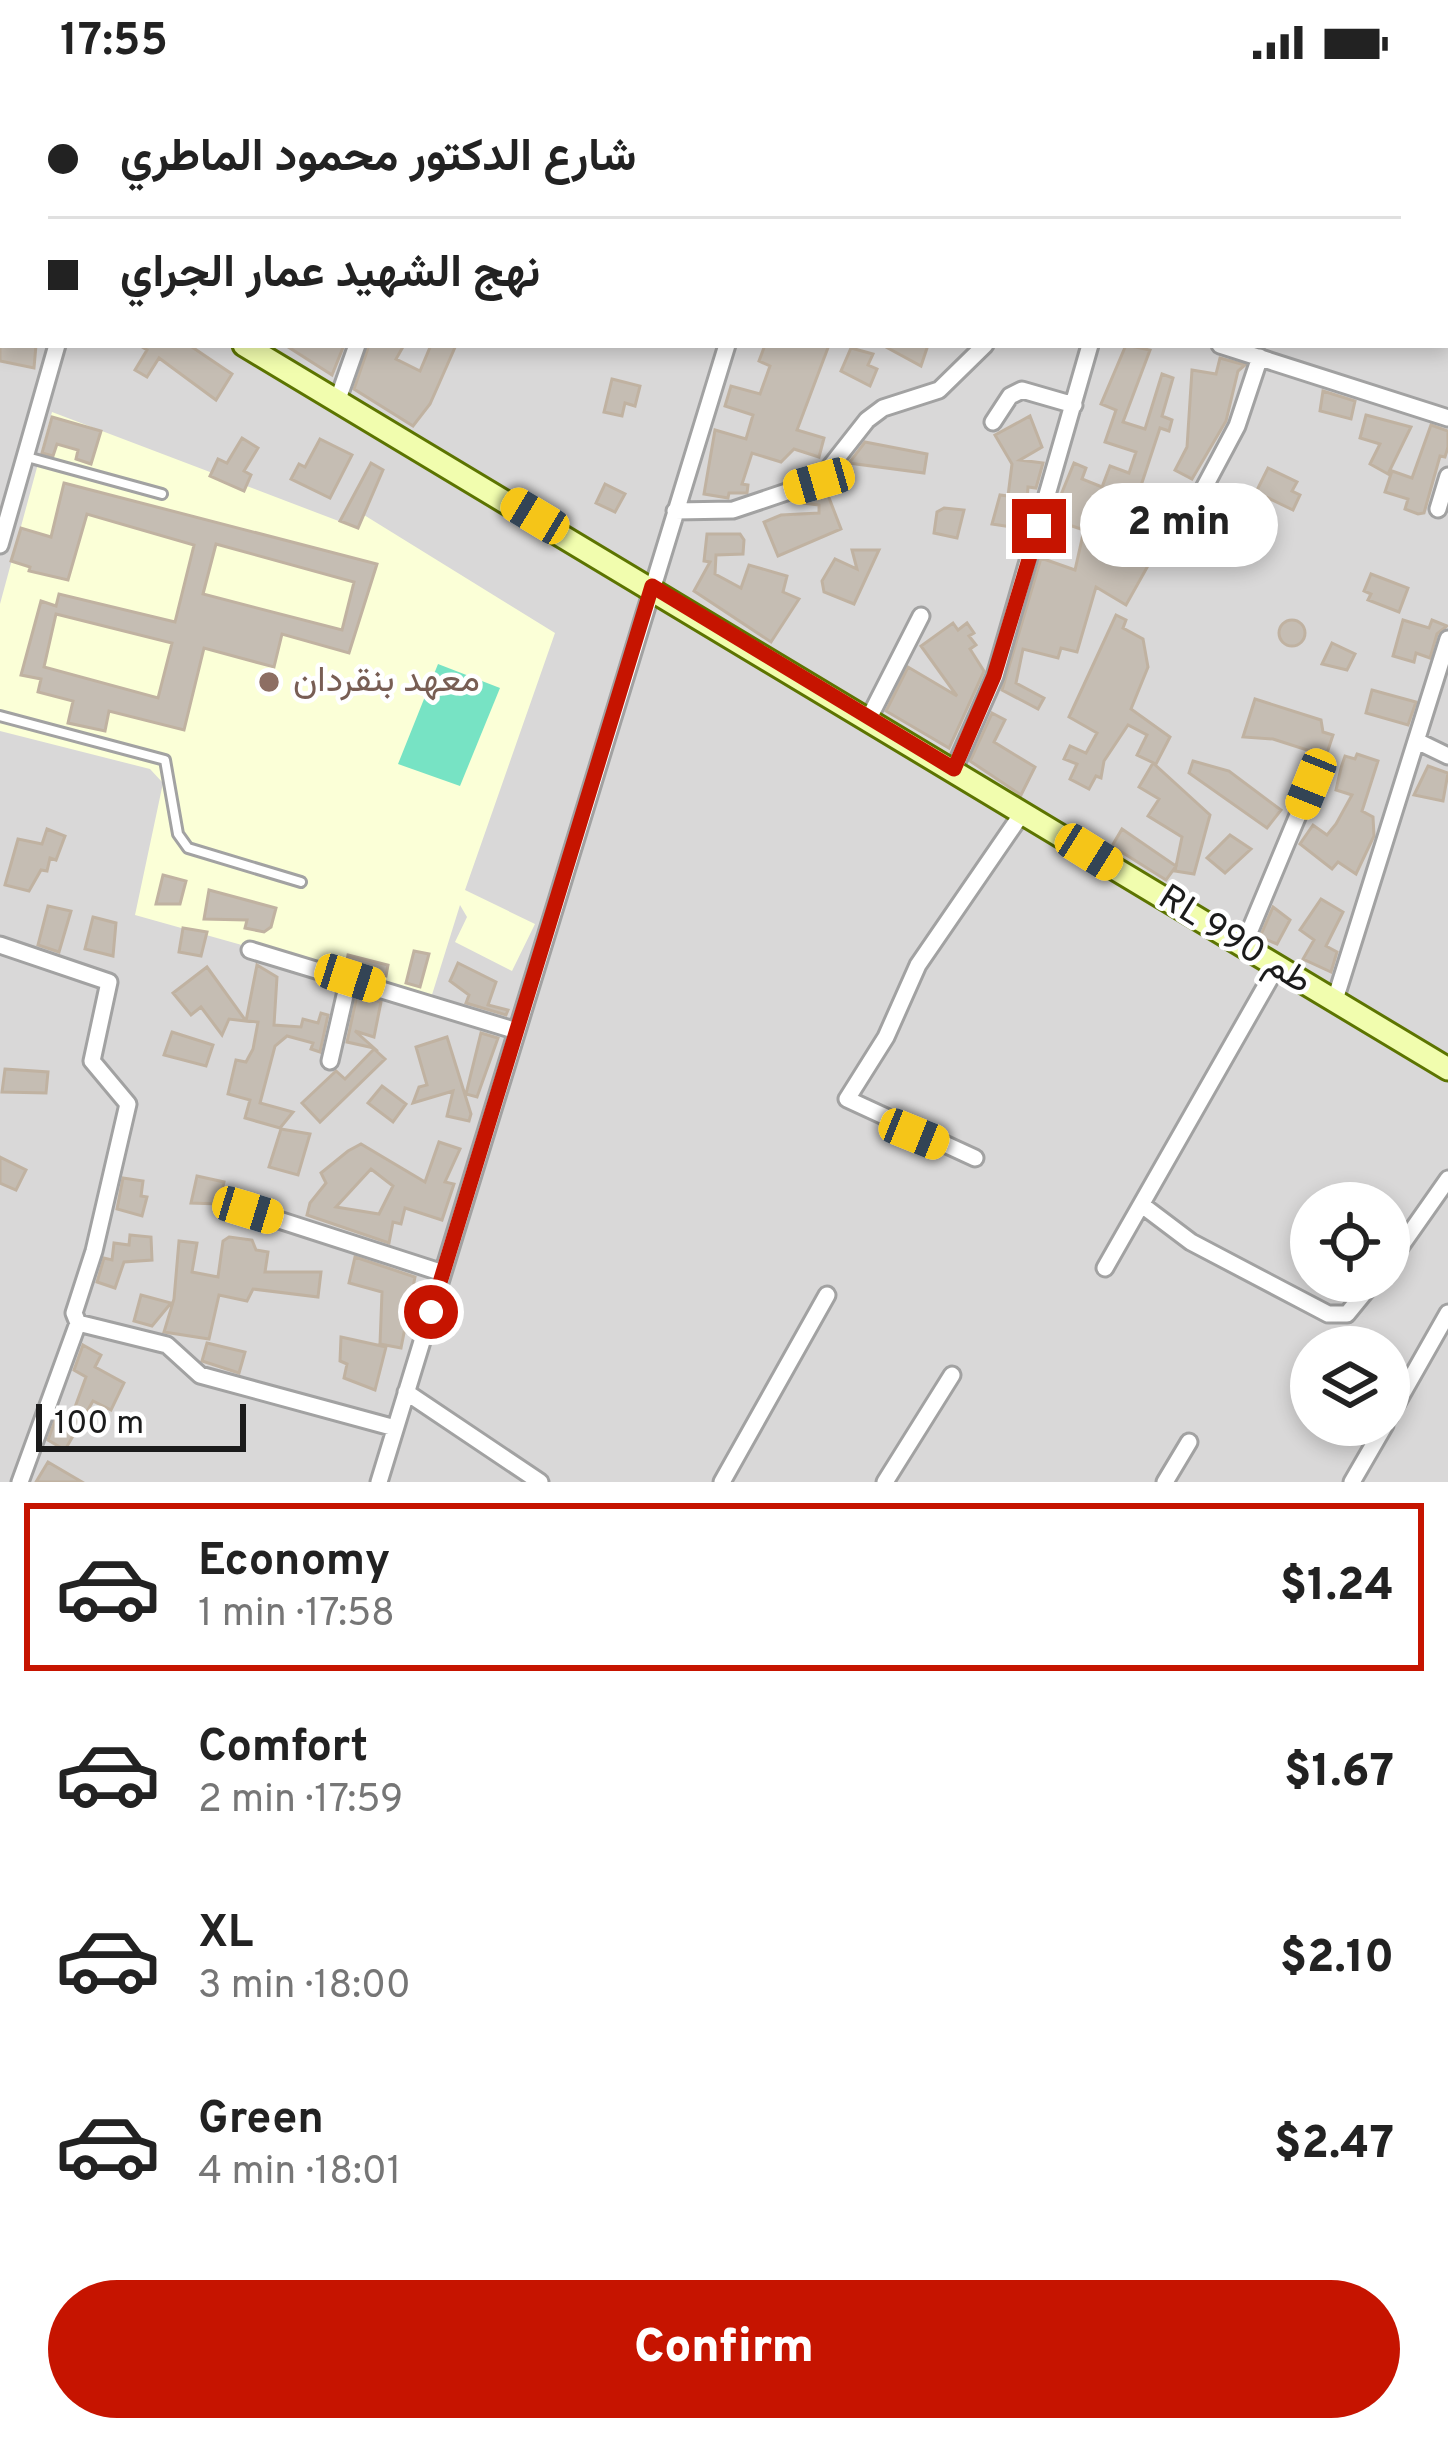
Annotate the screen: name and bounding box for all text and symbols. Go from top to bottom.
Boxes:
text: 17:55 [60,14,168,71]
text: شارع الدكتور محمود الماطري [120,130,637,187]
text: نهج الشهيد عمار الجراي [120,246,540,303]
car [779,454,859,508]
car [495,482,575,550]
callout: 2 min [1081,484,1279,568]
route end [1012,499,1066,553]
text: 2 min [1127,500,1231,549]
place label: معهد بنقردان [293,659,480,705]
marker: معهد بنقردان [256,669,282,695]
car [1281,744,1341,824]
car [1049,818,1129,886]
street label: RL طم 990 [1149,876,1319,1006]
car [310,950,390,1006]
car [874,1104,954,1164]
car [208,1182,288,1238]
map controls [1290,1182,1410,1446]
button: locate [1290,1182,1410,1302]
route start [404,1285,458,1339]
button: layers [1290,1326,1410,1446]
scale bar [36,1398,246,1451]
text: 100 m [54,1404,144,1446]
icon: car [54,1533,162,1641]
text: Economy [198,1534,390,1591]
text: $1.24 [1280,1559,1394,1616]
text: 1 min · 17:58 [198,1591,395,1640]
icon: car [54,1719,162,1827]
text: Comfort [198,1720,368,1777]
text: $1.67 [1284,1745,1394,1802]
text: 2 min · 17:59 [198,1777,403,1826]
icon: car [54,1905,162,2013]
text: XL [198,1906,253,1963]
text: $2.10 [1280,1931,1394,1988]
text: 3 min · 18:00 [198,1963,411,2012]
icon: car [54,2091,162,2199]
text: Green [198,2092,324,2149]
text: $2.47 [1274,2117,1394,2174]
text: 4 min · 18:01 [198,2149,401,2198]
button: Confirm [48,2280,1400,2418]

